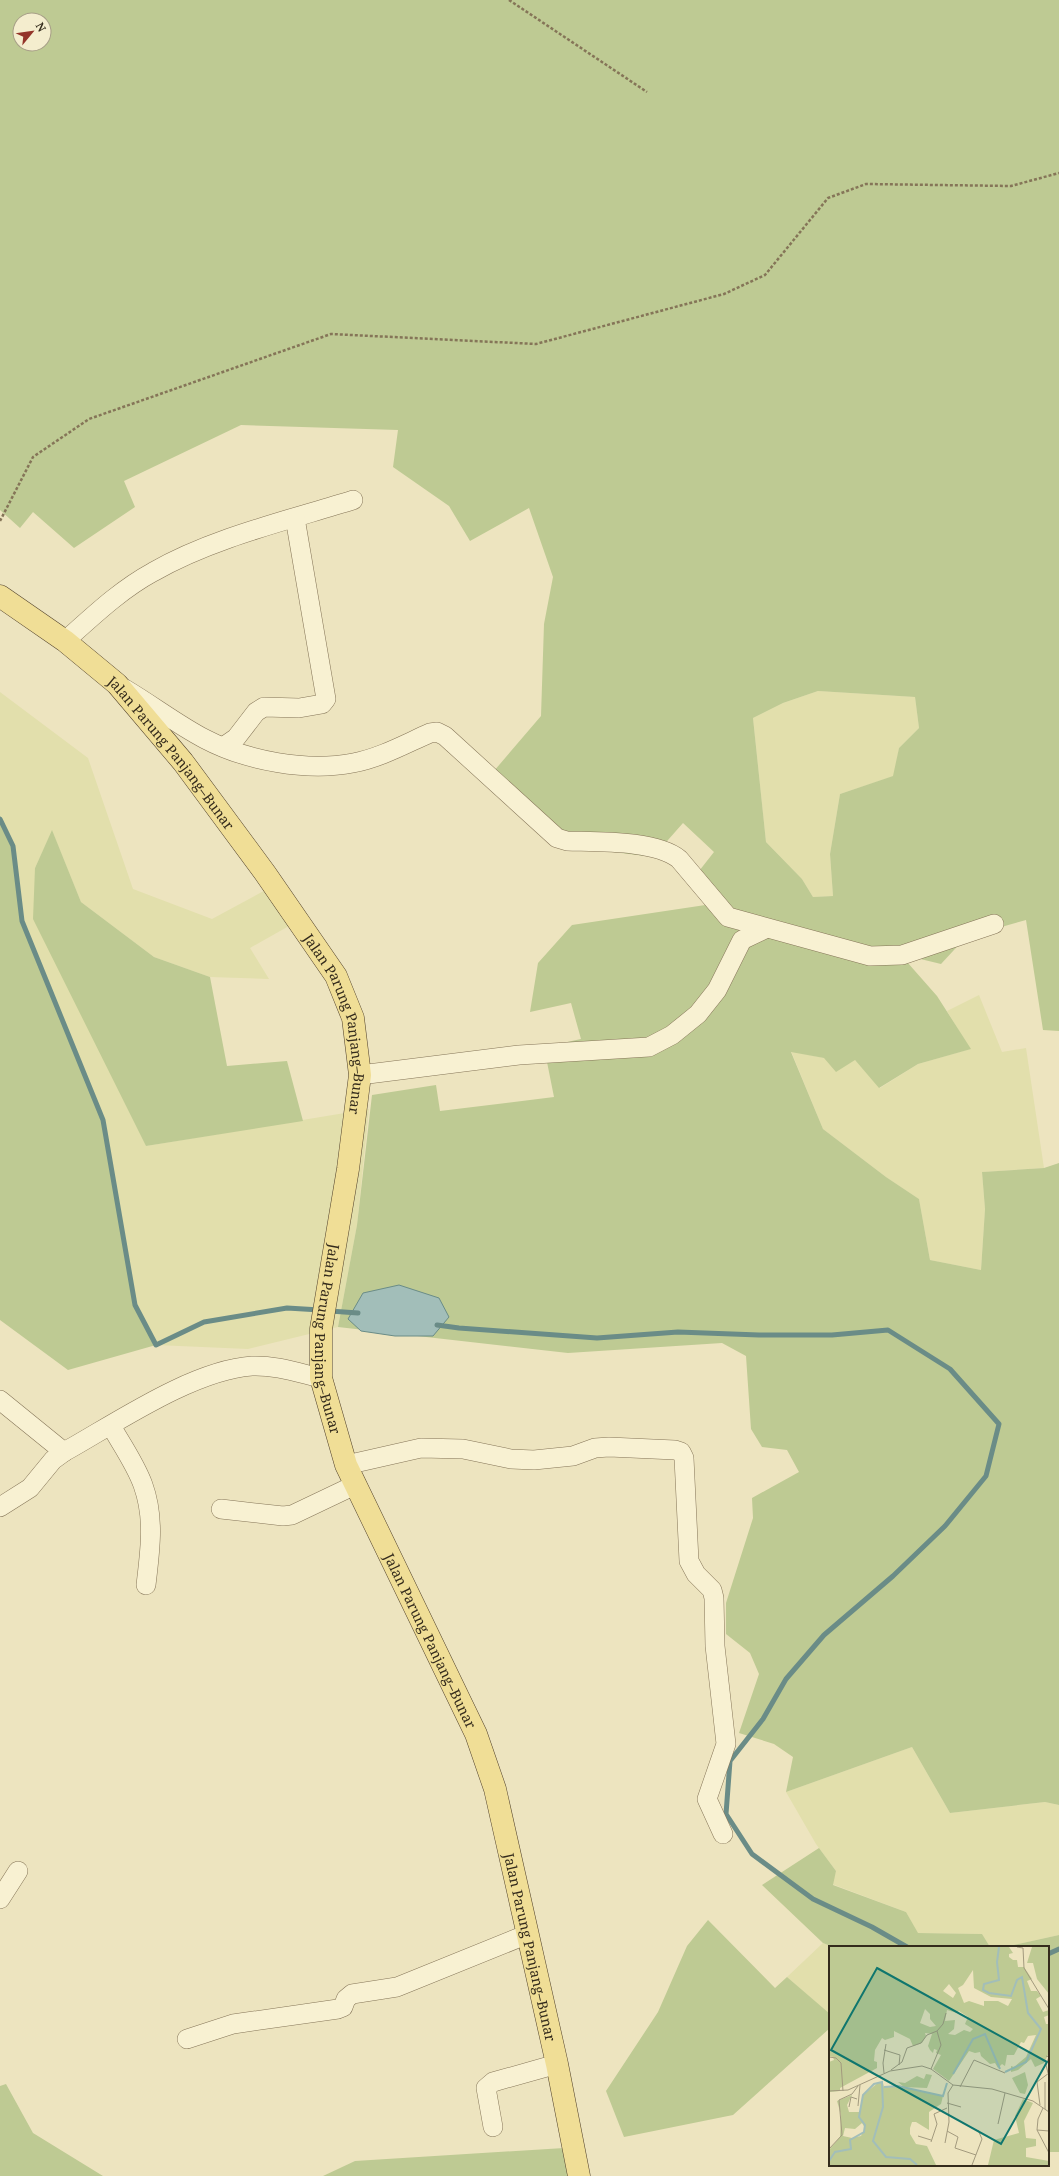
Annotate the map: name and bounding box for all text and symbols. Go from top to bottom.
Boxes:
north arrow [12,12,52,52]
text: N [33,19,50,35]
street label: Jalan Parung Panjang–Bunar [103,670,239,834]
street label: Jalan Parung Panjang–Bunar [299,929,370,1116]
street label: Jalan Parung Panjang–Bunar [311,1242,346,1436]
street label: Jalan Parung Panjang–Bunar [380,1549,481,1732]
street label: Jalan Parung Panjang–Bunar [500,1850,561,2043]
inset map [829,1946,1049,2166]

